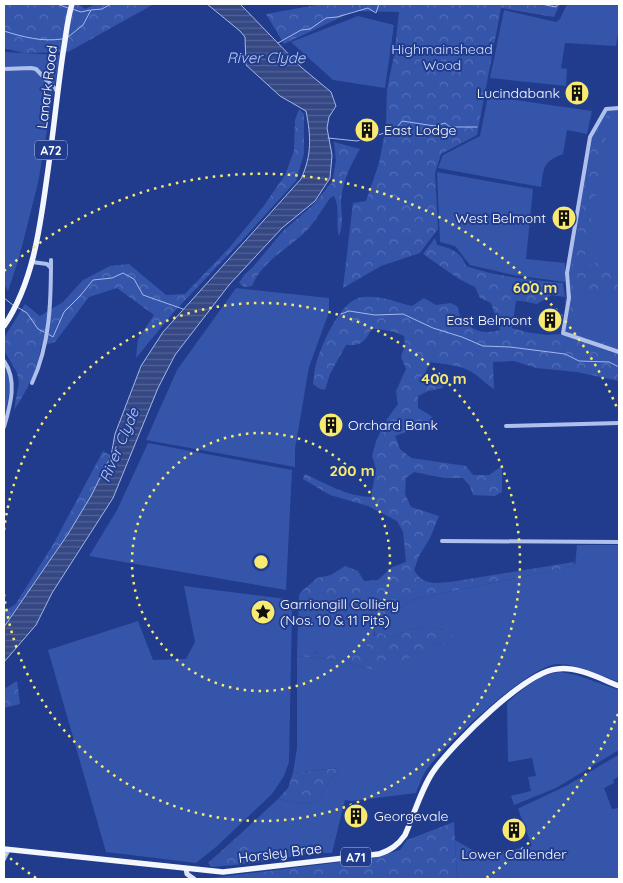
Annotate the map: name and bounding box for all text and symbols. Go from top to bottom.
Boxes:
park label: Highmainshead Wood [391,40,493,74]
street label: Lanark Road [33,44,61,130]
water label: River Clyde [227,48,306,67]
building icon: Lucindabank [564,80,590,106]
place label: Lucindabank [477,84,560,102]
building icon: East Lodge [354,117,380,143]
place label: East Lodge [384,121,456,139]
road number: A72 [35,140,67,160]
building icon: West Belmont [551,205,577,231]
place label: West Belmont [455,209,546,227]
text: 600 m [513,278,557,297]
building icon: East Belmont [537,307,563,333]
place label: East Belmont [446,311,532,329]
text: 400 m [421,369,467,388]
water label: River Clyde [95,405,143,485]
building icon: Orchard Bank [318,412,344,438]
place label: Orchard Bank [348,416,438,434]
text: 200 m [330,461,375,480]
centre of rings [252,553,270,571]
place label: Garriongill Colliery (Nos. 10 & 11 Pits) [280,595,399,629]
place icon: Garriongill Colliery (Nos. 10 & 11 Pits) [250,599,276,625]
building icon: Georgevale [343,803,369,829]
place label: Georgevale [374,807,449,825]
building icon: Lower Callender [501,817,527,843]
street label: Horsley Brae [237,839,323,867]
place label: Lower Callender [461,845,567,863]
road number: A71 [341,848,371,866]

